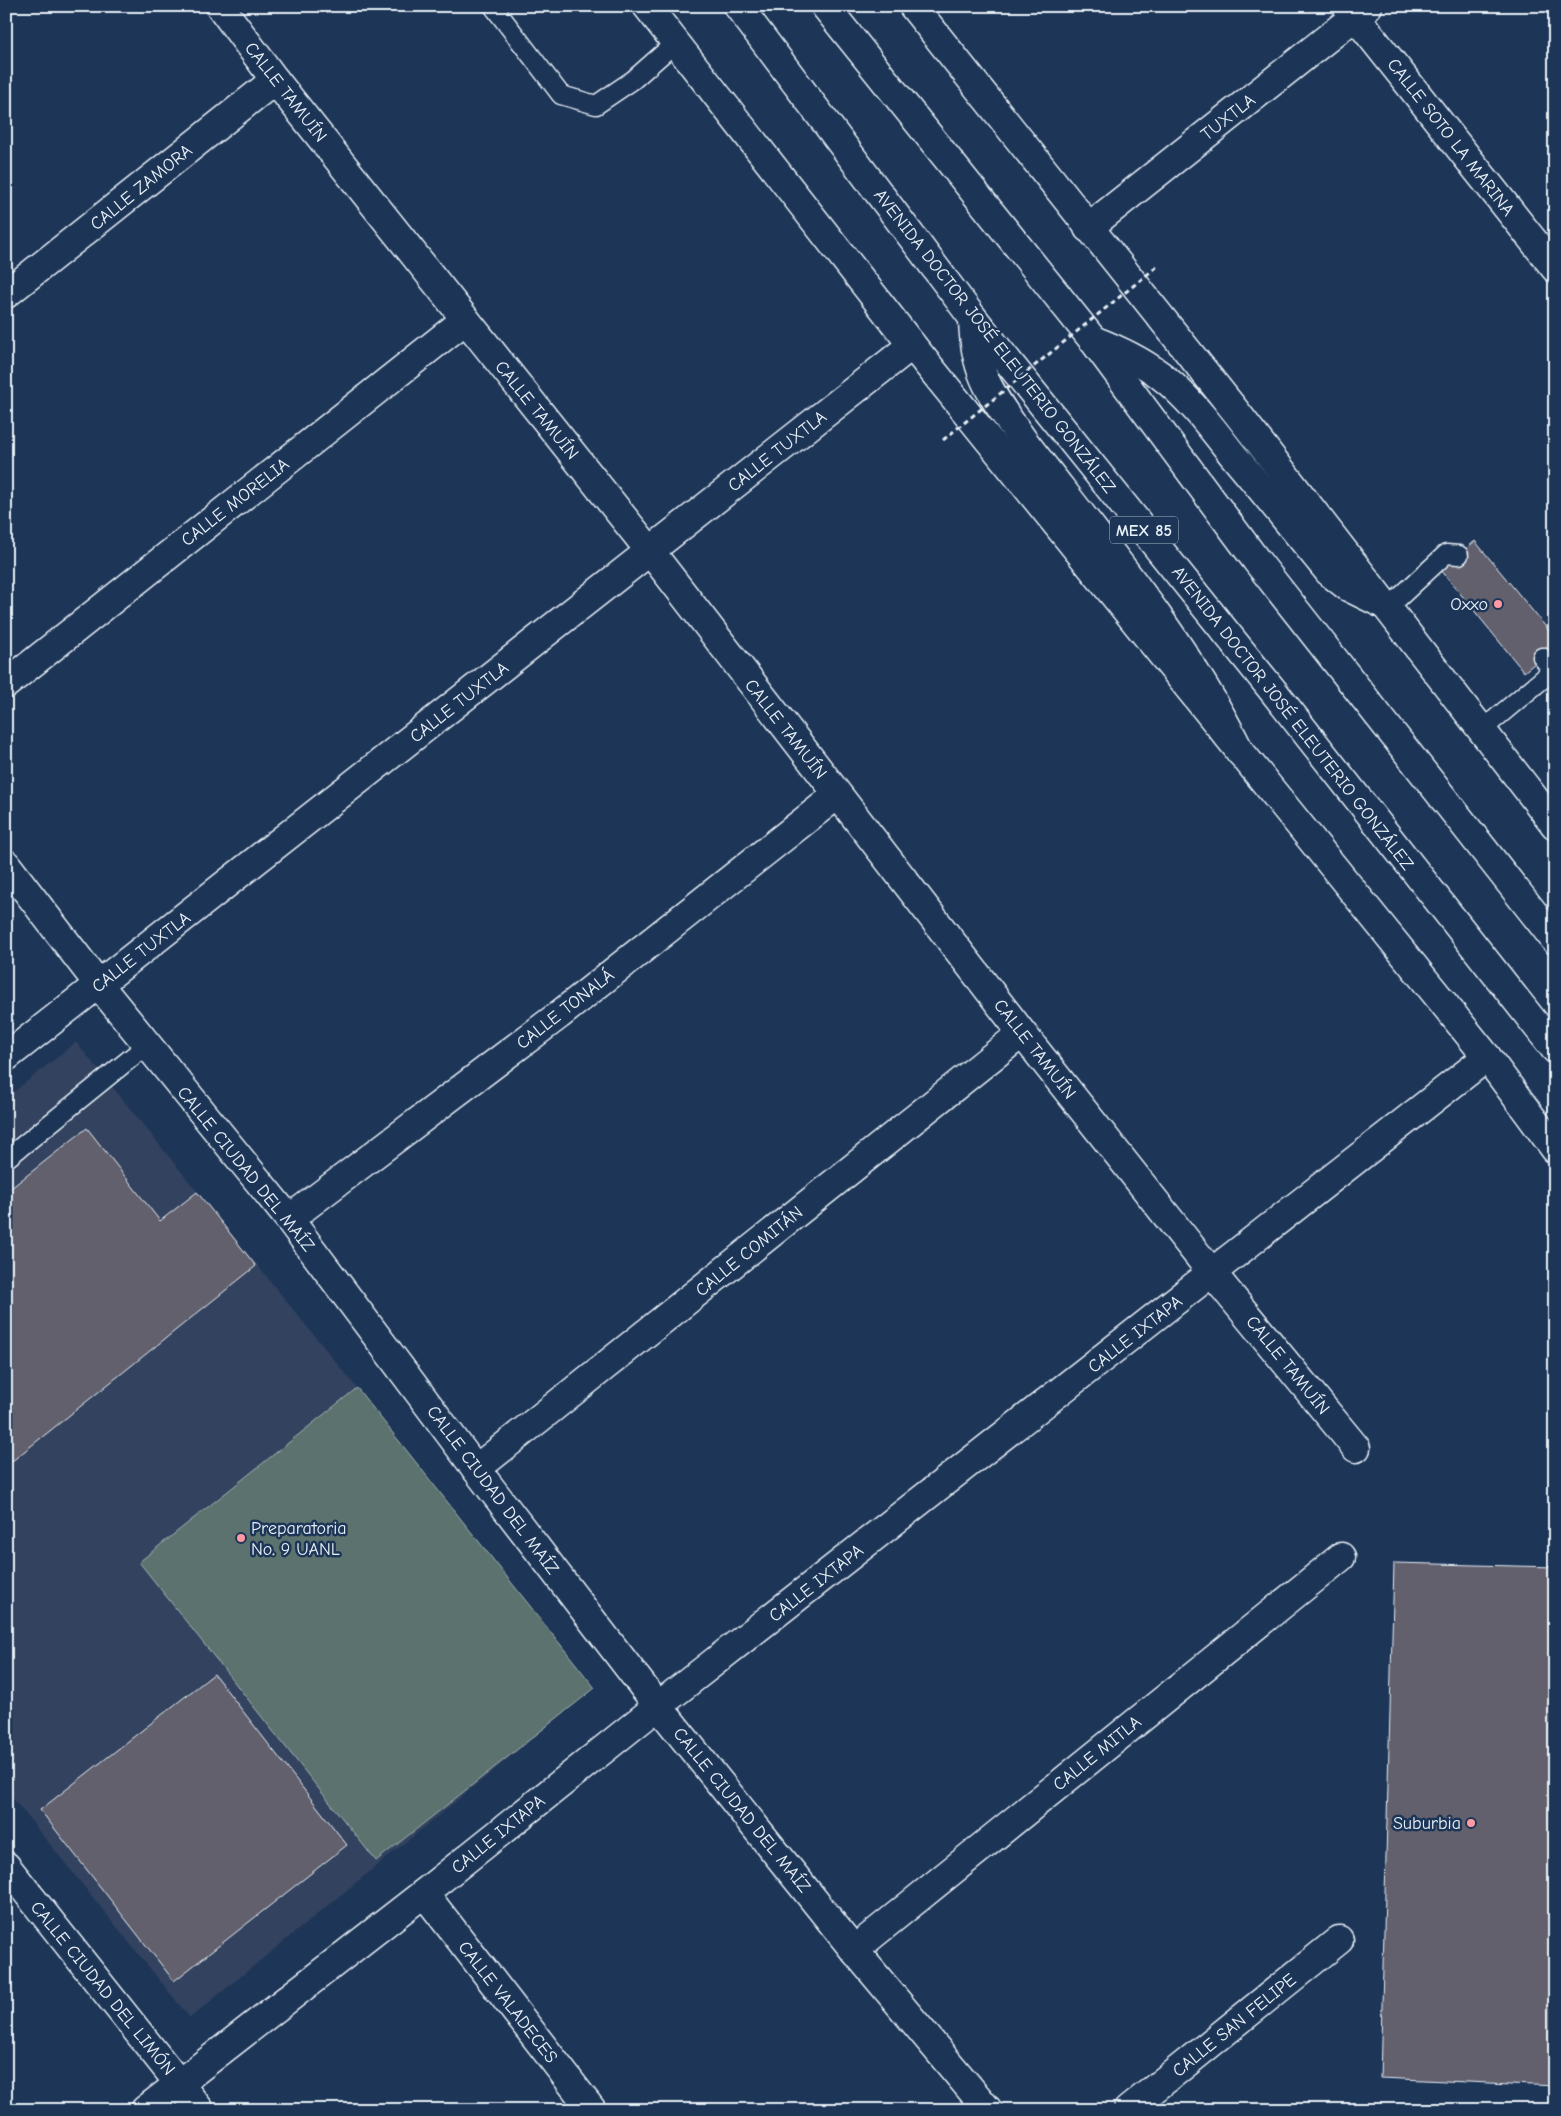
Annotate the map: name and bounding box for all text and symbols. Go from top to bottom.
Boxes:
street label: CALLE TAMUÍN [240,38,332,146]
street label: CALLE SOTO LA MARINA [1383,54,1519,220]
street label: TUXTLA [1197,90,1260,145]
street label: CALLE ZAMORA [86,140,197,235]
street label: AVENIDA DOCTOR JOSÉ ELEUTERIO GONZÁLEZ [869,185,1121,498]
street label: CALLE TAMUÍN [490,356,584,464]
street label: CALLE TUXTLA [724,406,831,496]
street label: CALLE MORELIA [177,454,293,551]
road number: MEX 85 [1110,516,1178,544]
street label: AVENIDA DOCTOR JOSÉ ELEUTERIO GONZÁLEZ [1167,562,1419,875]
place label: Oxxo [1450,594,1488,615]
marker: Oxxo [1492,598,1504,610]
street label: CALLE TUXTLA [406,657,513,747]
street label: CALLE TAMUÍN [740,675,832,783]
street label: CALLE TUXTLA [88,907,195,997]
street label: CALLE TONALÁ [512,964,618,1054]
street label: CALLE TAMUÍN [989,995,1081,1103]
street label: CALLE CIUDAD DEL MAÍZ [173,1082,320,1256]
street label: CALLE COMITÁN [691,1201,807,1301]
street label: CALLE IXTAPA [1084,1291,1187,1378]
street label: CALLE TAMUÍN [1241,1311,1335,1419]
street label: CALLE CIUDAD DEL MAÍZ [422,1401,564,1579]
place label: Preparatoria No. 9 UANL [251,1518,347,1560]
marker: Preparatoria No. 9 UANL [235,1532,247,1544]
street label: CALLE IXTAPA [765,1540,868,1627]
street label: CALLE MITLA [1049,1711,1146,1795]
street label: CALLE CIUDAD DEL MAÍZ [669,1723,816,1897]
street label: CALLE IXTAPA [447,1790,549,1878]
place label: Suburbia [1393,1813,1461,1834]
marker: Suburbia [1465,1817,1477,1829]
street label: CALLE CIUDAD DEL LIMÓN [26,1896,180,2080]
street label: CALLE VALADECES [454,1937,562,2067]
street label: CALLE SAN FELIPE [1168,1969,1300,2082]

